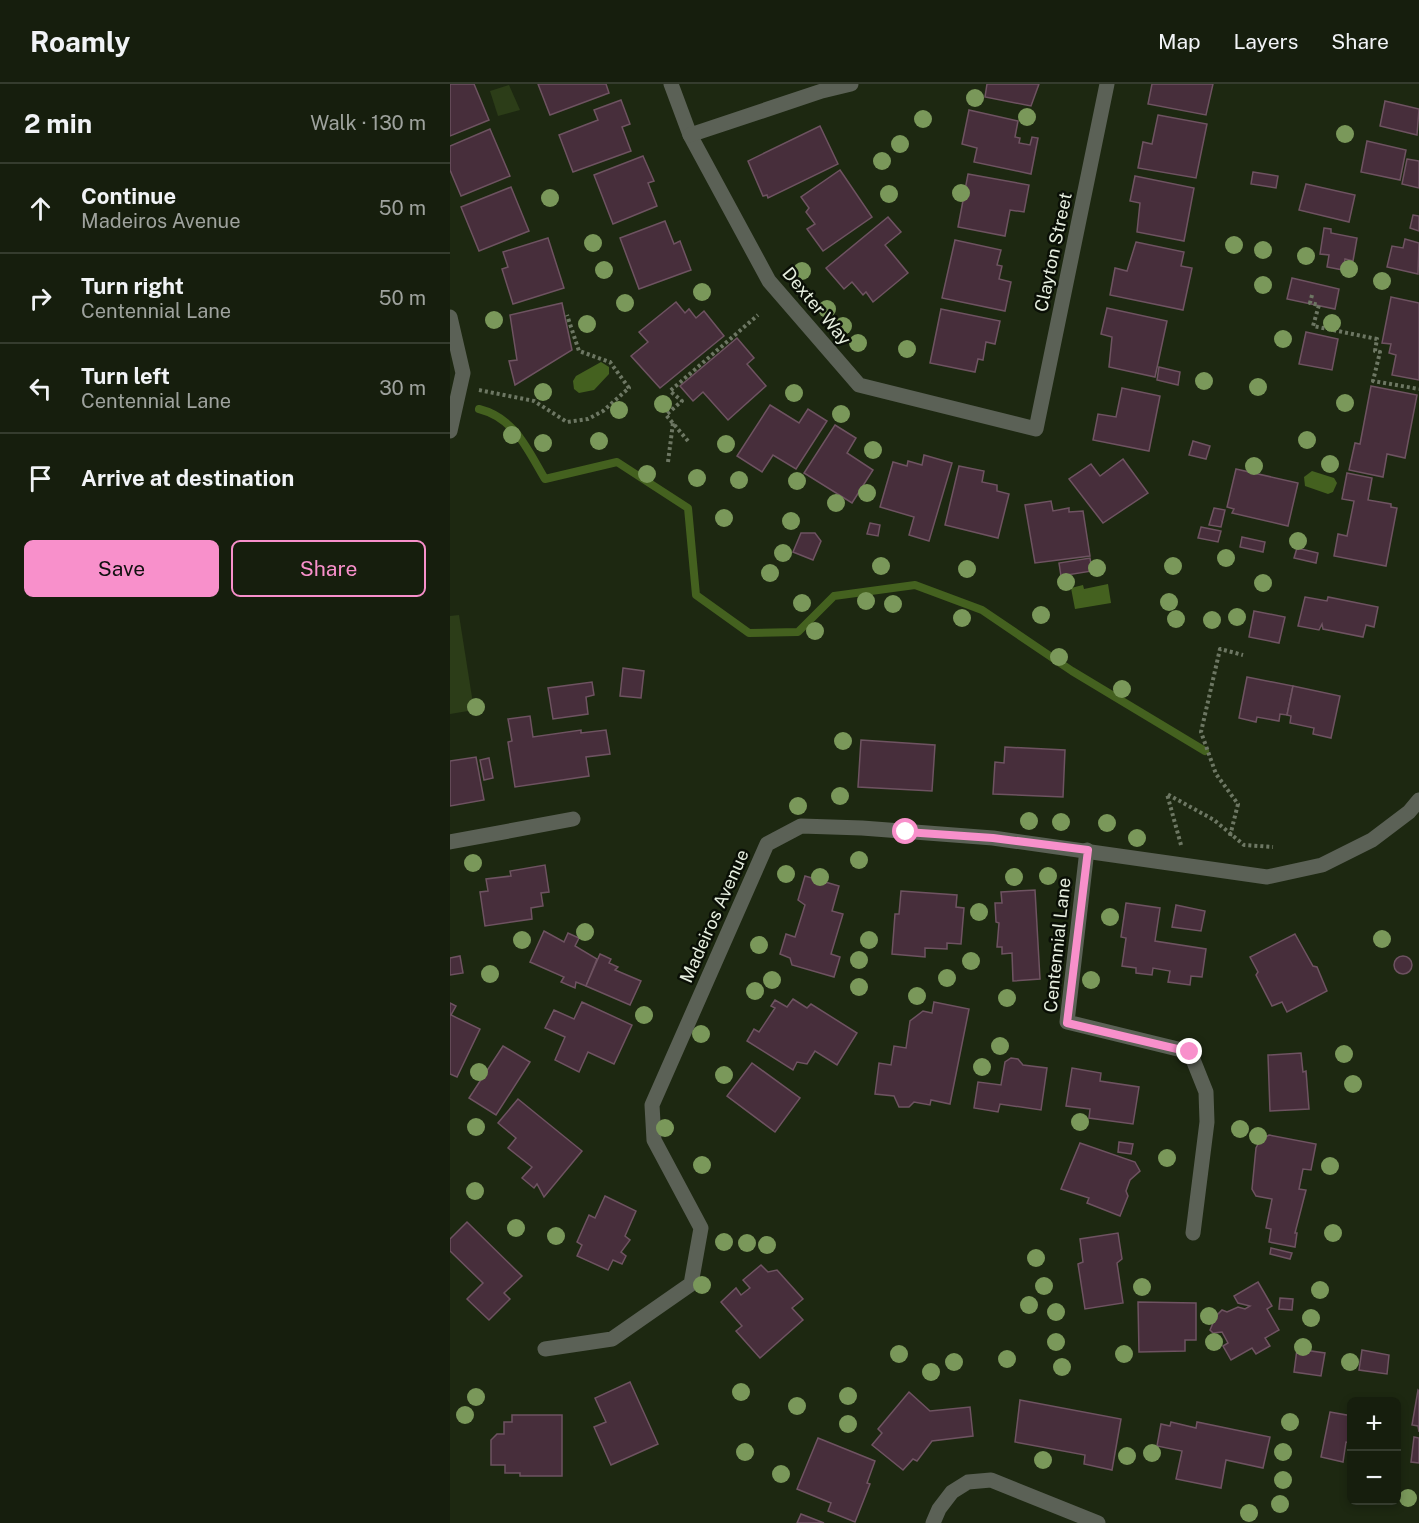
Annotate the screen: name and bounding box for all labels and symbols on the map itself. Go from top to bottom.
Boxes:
street label: Clayton Street [1030,190,1076,314]
street label: Dexter Way [778,263,856,350]
route start [892,818,918,844]
street label: Madeiros Avenue [675,846,753,986]
street label: Centennial Lane [1039,877,1075,1013]
route end [1176,1038,1202,1064]

